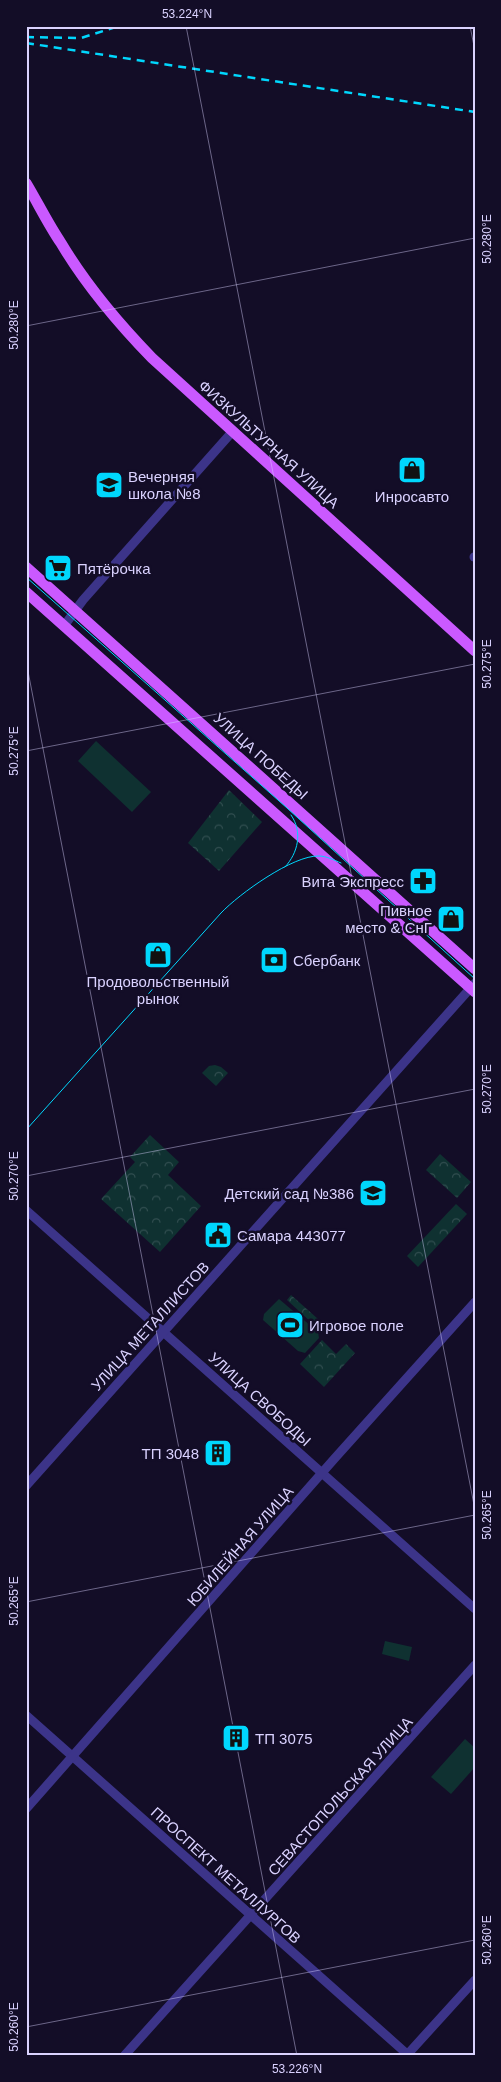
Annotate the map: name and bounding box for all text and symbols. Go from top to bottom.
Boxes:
text: 53.224°N [162,7,212,21]
text: 50.280°E [480,214,494,264]
text: 50.280°E [7,300,21,350]
street label: ФИЗКУЛЬТУРНАЯ УЛИЦА [195,377,343,511]
shop icon: Инросавто [397,455,427,485]
place label: Вечерняя школа №8 [128,468,200,502]
school or university icon: Вечерняя школа №8 [94,470,124,500]
place label: Инросавто [375,488,449,505]
supermarket icon: Пятёрочка [43,553,73,583]
place label: Пятёрочка [77,560,151,577]
text: 50.275°E [480,639,494,689]
street label: УЛИЦА ПОБЕДЫ [210,709,312,803]
text: 50.275°E [7,726,21,776]
pharmacy icon: Вита Экспресс [408,866,438,896]
place label: Вита Экспресс [302,873,404,890]
place label: Пивное место & СнГ [345,902,432,936]
shop icon: Пивное место & СнГ [436,904,466,934]
shop icon: Продовольственный рынок [143,940,173,970]
bank icon: Сбербанк [259,945,289,975]
place label: Сбербанк [293,952,361,969]
place label: Продовольственный рынок [87,973,229,1007]
text: 50.270°E [480,1064,494,1114]
text: 50.270°E [7,1151,21,1201]
school or university icon: Детский сад №386 [358,1178,388,1208]
place label: Детский сад №386 [224,1185,354,1202]
public building icon: Самара 443077 [203,1220,233,1250]
place label: Самара 443077 [237,1227,346,1244]
street label: УЛИЦА МЕТАЛЛИСТОВ [88,1258,212,1394]
sports icon: Игровое поле [275,1310,305,1340]
place label: Игровое поле [309,1317,404,1334]
street label: УЛИЦА СВОБОДЫ [205,1349,315,1449]
building icon: ТП 3048 [203,1438,233,1468]
place label: ТП 3048 [142,1445,199,1462]
street label: ЮБИЛЕЙНАЯ УЛИЦА [183,1483,297,1609]
text: 50.265°E [480,1490,494,1540]
text: 50.265°E [7,1576,21,1626]
street label: СЕВАСТОПОЛЬСКАЯ УЛИЦА [264,1713,416,1879]
building icon: ТП 3075 [221,1723,251,1753]
place label: ТП 3075 [255,1730,312,1747]
street label: ПРОСПЕКТ МЕТАЛЛУРГОВ [148,1803,304,1947]
text: 50.260°E [480,1915,494,1965]
text: 50.260°E [7,2002,21,2052]
text: 53.226°N [272,2062,322,2076]

